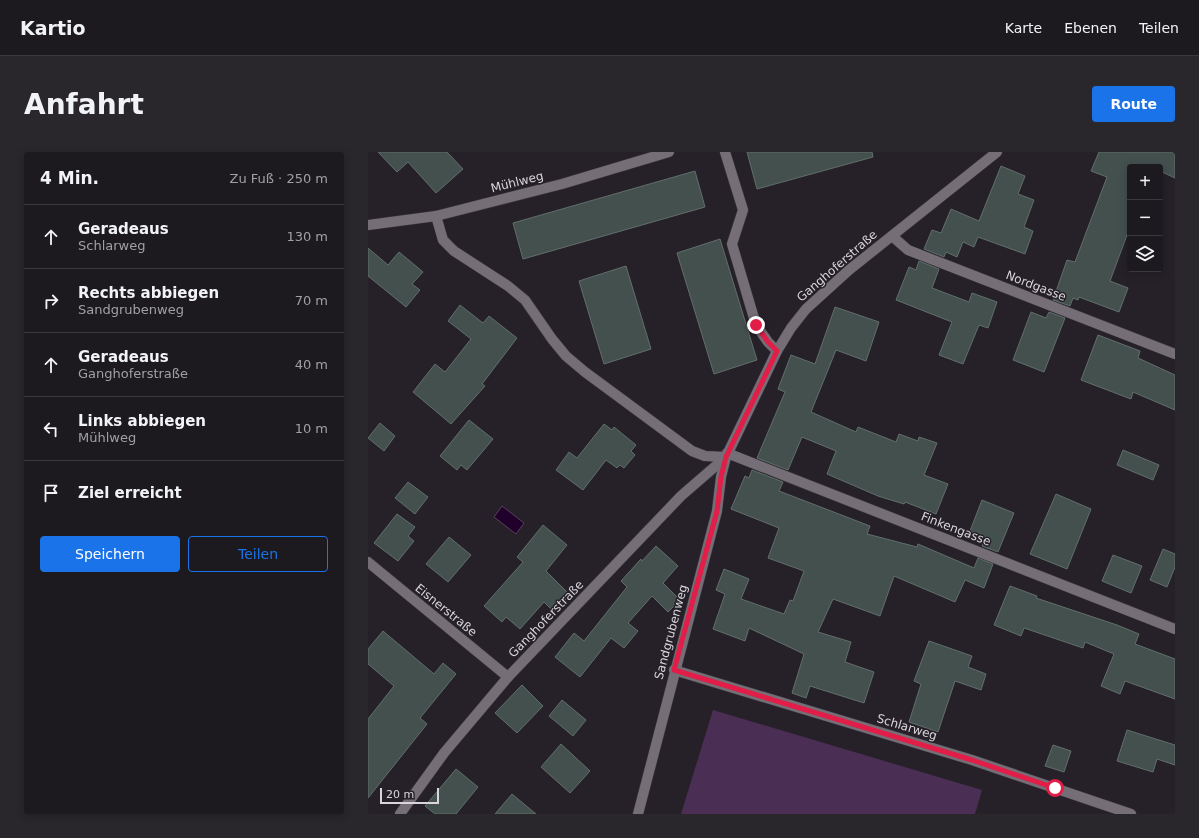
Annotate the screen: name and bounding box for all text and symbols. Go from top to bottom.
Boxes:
text: Kartio [20,17,86,39]
text: Karte [1005,20,1042,36]
text: Ebenen [1064,20,1117,36]
text: Teilen [1139,20,1179,36]
button: Route [1092,86,1175,122]
text: Anfahrt [24,88,144,121]
map controls [1127,164,1163,272]
button: + [1127,164,1163,200]
text: 4 Min. [40,168,99,188]
street label: Mühlweg [489,169,545,195]
text: Zu Fuß · 250 m [230,171,328,186]
button: − [1127,200,1163,236]
text: Geradeaus [78,220,169,238]
icon: ahead [40,226,62,248]
street label: Ganghoferstraße [794,227,880,305]
text: 130 m [286,229,328,244]
button: layers [1127,236,1163,272]
text: Schlarweg [78,238,145,253]
street label: Nordgasse [1004,268,1068,304]
text: Rechts abbiegen [78,284,219,302]
icon: right [40,290,62,312]
text: 70 m [295,293,328,308]
text: Sandgrubenweg [78,302,184,317]
route end [747,316,765,334]
text: Geradeaus [78,348,169,366]
icon: ahead [40,354,62,376]
text: 40 m [295,357,328,372]
text: Ganghoferstraße [78,366,188,381]
text: Links abbiegen [78,412,206,430]
icon: left [40,418,62,440]
text: 10 m [295,421,328,436]
text: Mühlweg [78,430,136,445]
icon: arrive [40,482,62,504]
text: Ziel erreicht [78,484,182,502]
street label: Finkengasse [919,509,993,549]
button: Speichern [40,536,180,572]
button: Teilen [188,536,328,572]
street label: Ganghoferstraße [506,578,586,660]
street label: Eisnerstraße [412,581,480,639]
street label: Sandgrubenweg [652,583,690,681]
street label: Schlarweg [875,711,939,743]
route start [1046,779,1064,797]
scale bar [380,786,439,805]
text: 20 m [386,788,414,801]

